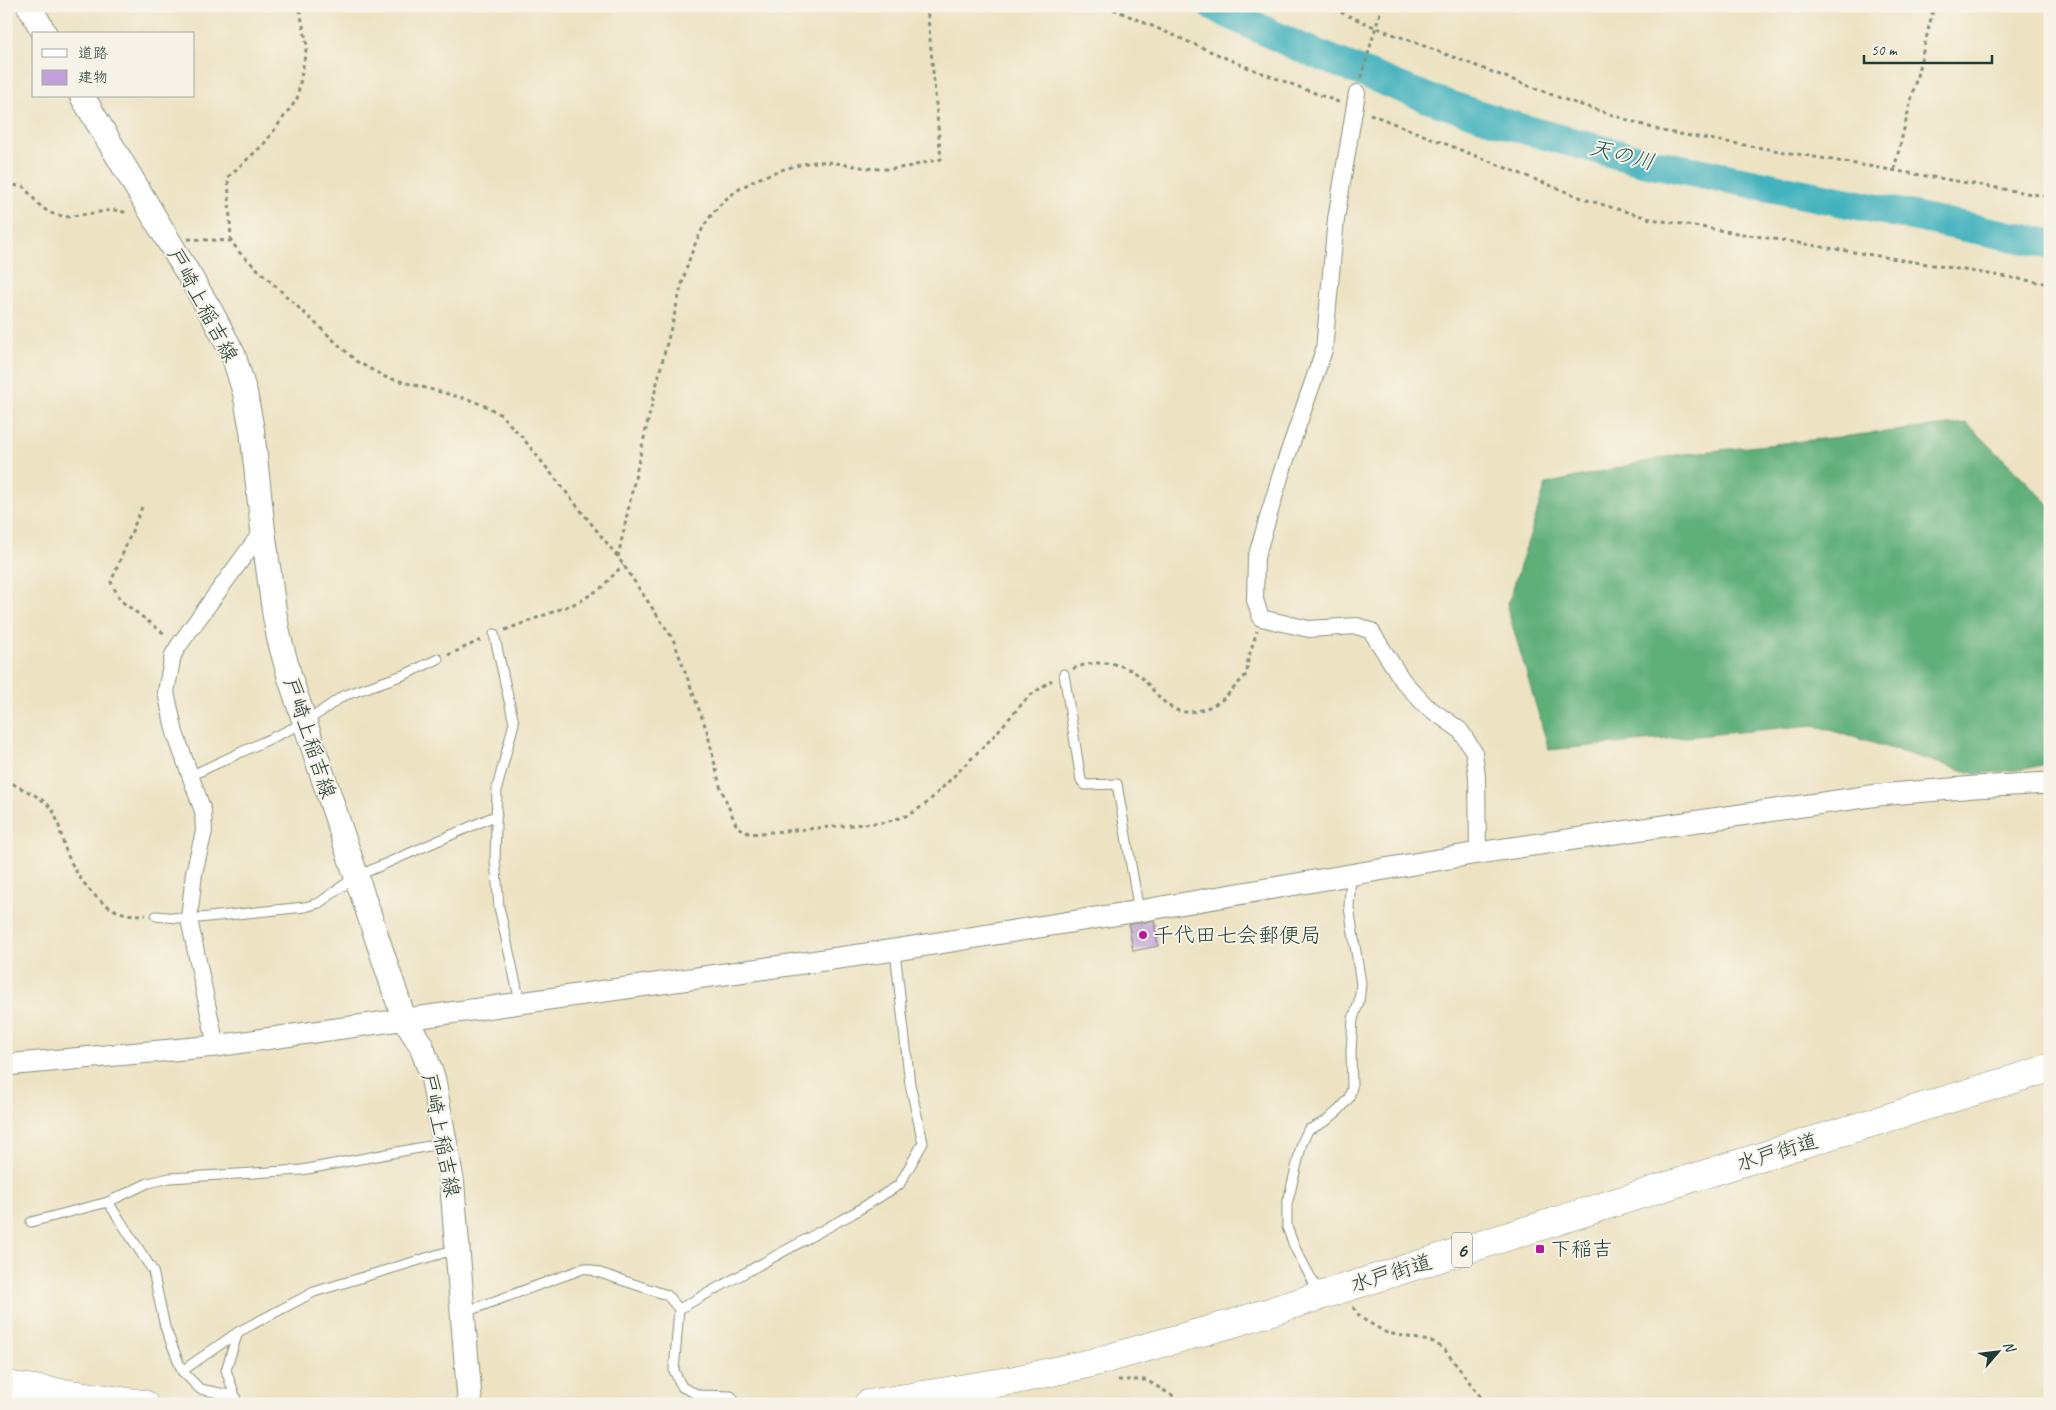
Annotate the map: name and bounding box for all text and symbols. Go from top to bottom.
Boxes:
legend [32,32,195,98]
scale bar [1864,32,1991,64]
text: 50 m [1871,41,1898,60]
text: 道路 [78,44,108,63]
text: 建物 [78,68,108,87]
water label: 天の川 [1587,133,1657,177]
street label: 戸崎上稲吉線 [162,243,244,367]
street label: 戸崎上稲吉線 [278,674,342,802]
place label: 千代田七会郵便局 [1153,922,1321,948]
marker: 千代田七会郵便局 [1137,929,1149,941]
street label: 戸崎上稲吉線 [416,1071,466,1199]
street label: 水戸街道 [1733,1127,1821,1177]
road number: 6 [1452,1232,1472,1268]
place label: 下稲吉 [1550,1236,1613,1262]
marker: 下稲吉 [1534,1243,1546,1255]
street label: 水戸街道 [1347,1248,1435,1298]
north arrow [1974,1328,2024,1378]
text: N [1999,1338,2020,1356]

